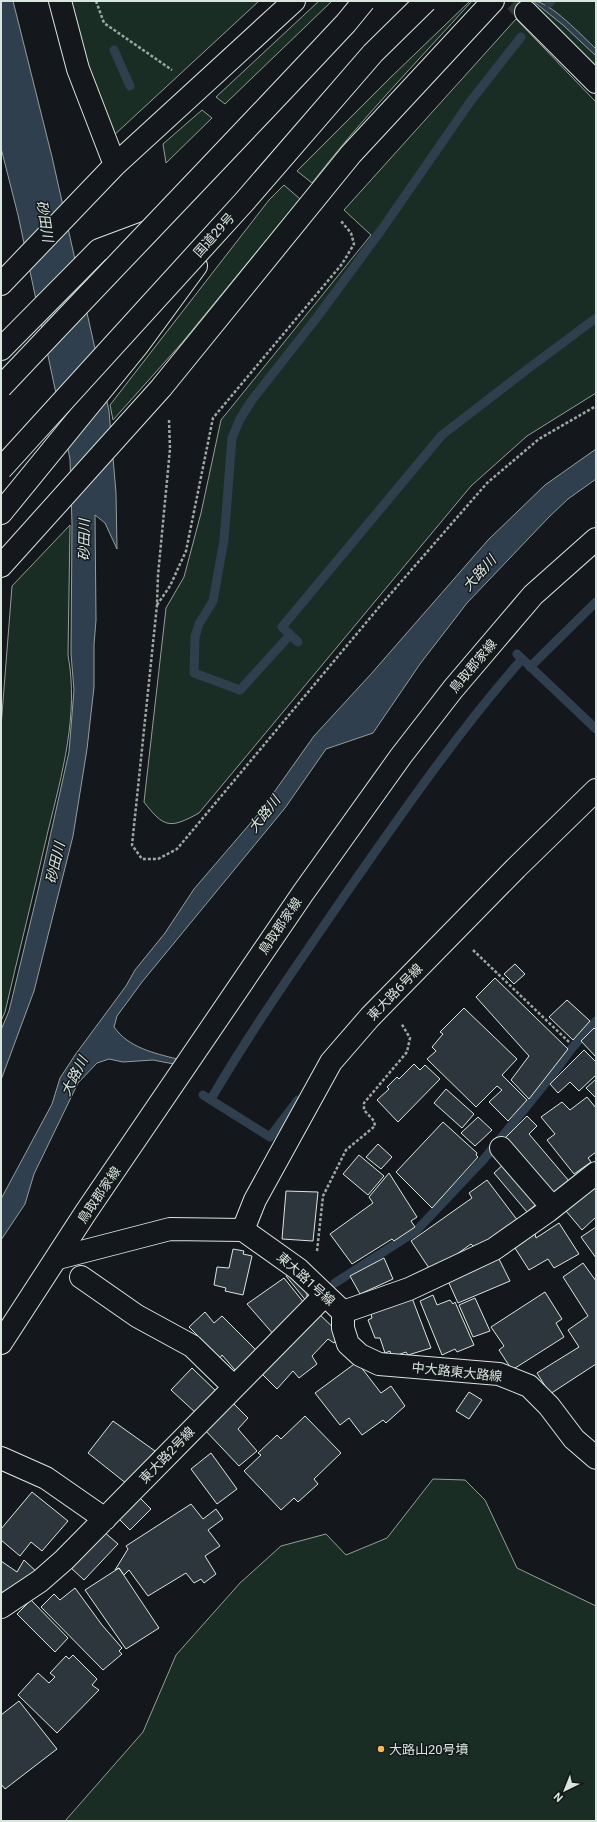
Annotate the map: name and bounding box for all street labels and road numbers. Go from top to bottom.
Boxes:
street label: 国道29号 [190,210,238,260]
street label: 鳥取郡家線 [446,636,500,696]
street label: 鳥取郡家線 [256,895,304,957]
street label: 東大路6号線 [364,961,426,1023]
street label: 鳥取郡家線 [75,1164,123,1226]
street label: 東大路1号線 [274,1249,338,1309]
street label: 中大路東大路線 [411,1360,503,1384]
street label: 東大路2号線 [136,1424,198,1486]

